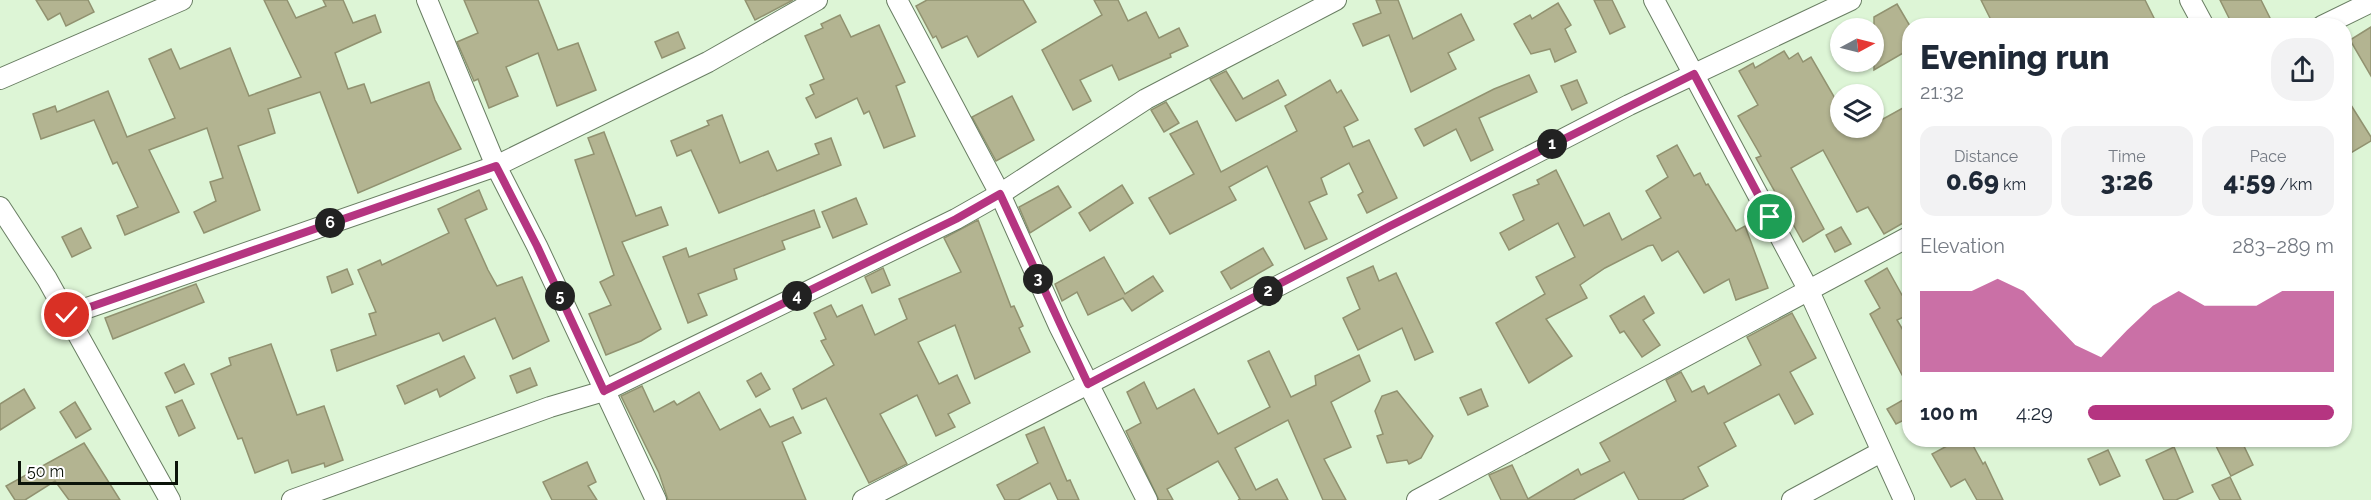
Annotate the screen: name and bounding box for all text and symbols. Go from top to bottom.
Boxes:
north arrow [1830,18,1884,72]
map controls [1830,18,1884,138]
text: Evening run [1920,38,2110,77]
button: share [2271,38,2334,101]
text: 21:32 [1920,80,1964,104]
button: layers [1830,84,1884,138]
pin: 1 [1537,129,1567,159]
text: 1 [1548,134,1556,153]
text: Distance [1954,147,2018,166]
text: Time [2108,147,2146,166]
text: Pace [2250,147,2286,166]
text: 0.69 [1946,166,1999,196]
text: 3:26 [2101,166,2153,196]
text: 4:59 [2224,166,2276,196]
text: km [1999,175,2026,194]
text: /km [2276,175,2312,194]
pin [1744,191,1795,242]
icon: arrive [1753,200,1786,233]
pin: 6 [315,208,345,238]
text: 6 [325,213,335,232]
text: Elevation [1920,234,2005,258]
text: 283–289 m [2232,234,2334,258]
pin: 3 [1023,264,1053,294]
text: 3 [1034,269,1042,288]
pin: 2 [1253,276,1283,306]
pin: 5 [545,281,575,311]
pin: 4 [782,281,812,311]
text: 2 [1263,281,1273,300]
text: 5 [556,286,564,305]
text: 4 [792,286,802,305]
pin [41,289,92,340]
icon: check [50,298,83,331]
text: 100 m [1920,401,1978,425]
text: 4:29 [2016,401,2053,425]
scale bar [18,458,178,486]
text: 50 m [27,462,64,481]

